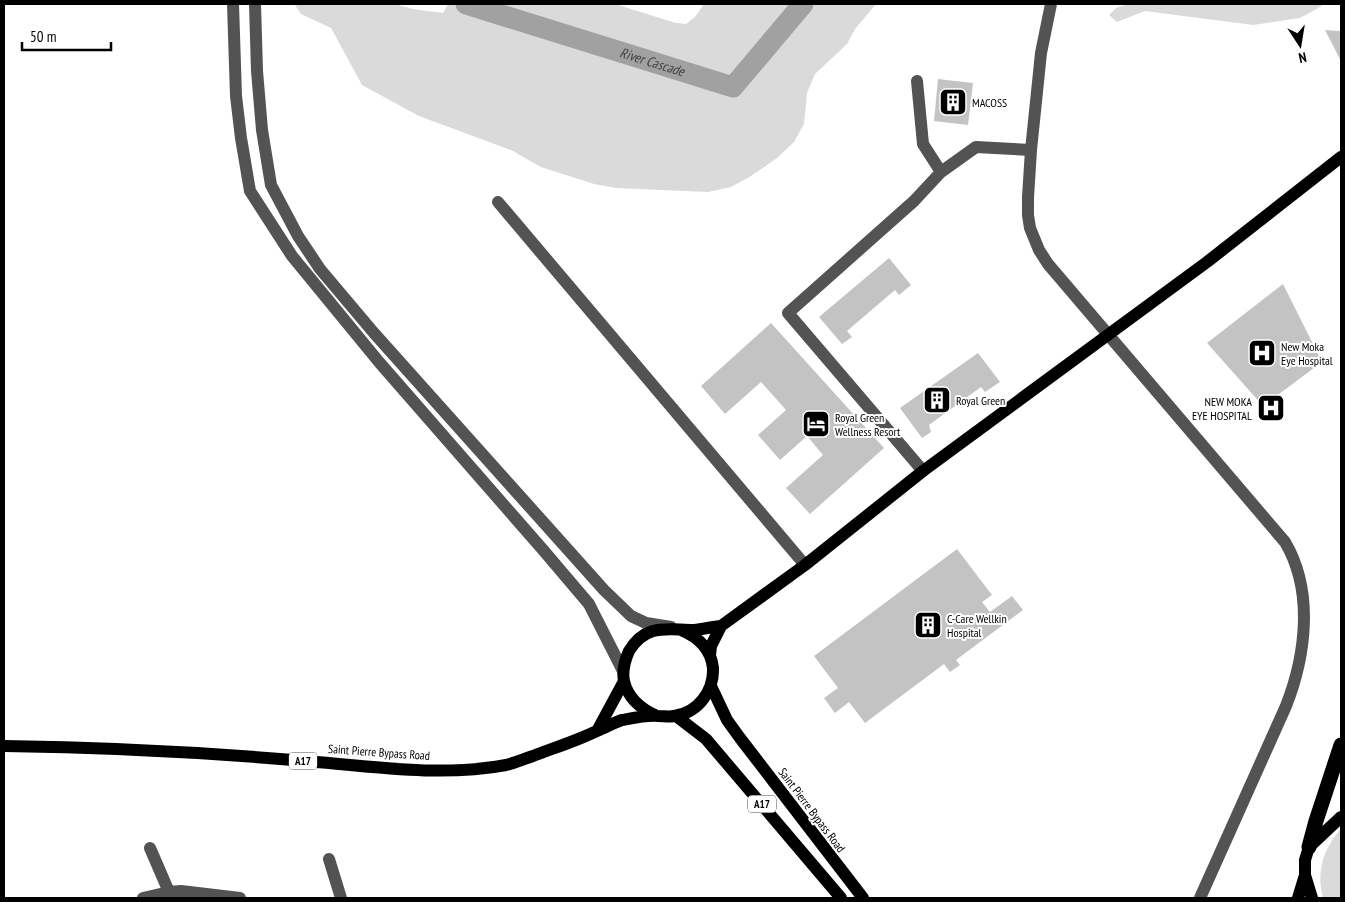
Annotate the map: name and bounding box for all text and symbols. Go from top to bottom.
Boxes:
scale bar [22,20,111,52]
north arrow [1275,20,1325,70]
text: 50 m [30,27,56,46]
water label: River Cascade [618,43,688,81]
text: N [1297,48,1308,67]
building icon: MACOSS [938,87,968,117]
place label: MACOSS [972,95,1007,110]
hospital icon: New Moka Eye Hospital [1247,338,1277,368]
place label: New Moka Eye Hospital [1281,339,1333,368]
building icon: Royal Green [922,385,952,415]
place label: Royal Green [956,393,1005,408]
hospital icon: NEW MOKA EYE HOSPITAL [1256,393,1286,423]
place label: NEW MOKA EYE HOSPITAL [1192,394,1252,423]
hotel icon: Royal Green Wellness Resort [801,409,831,439]
place label: Royal Green Wellness Resort [835,410,901,439]
building icon: C-Care Wellkin Hospital [913,610,943,640]
place label: C-Care Wellkin Hospital [947,611,1007,640]
street label: Saint Pierre Bypass Road [328,741,430,763]
road number: A17 [289,752,317,769]
street label: Saint Pierre Bypass Road [775,765,849,855]
road number: A17 [748,796,776,812]

